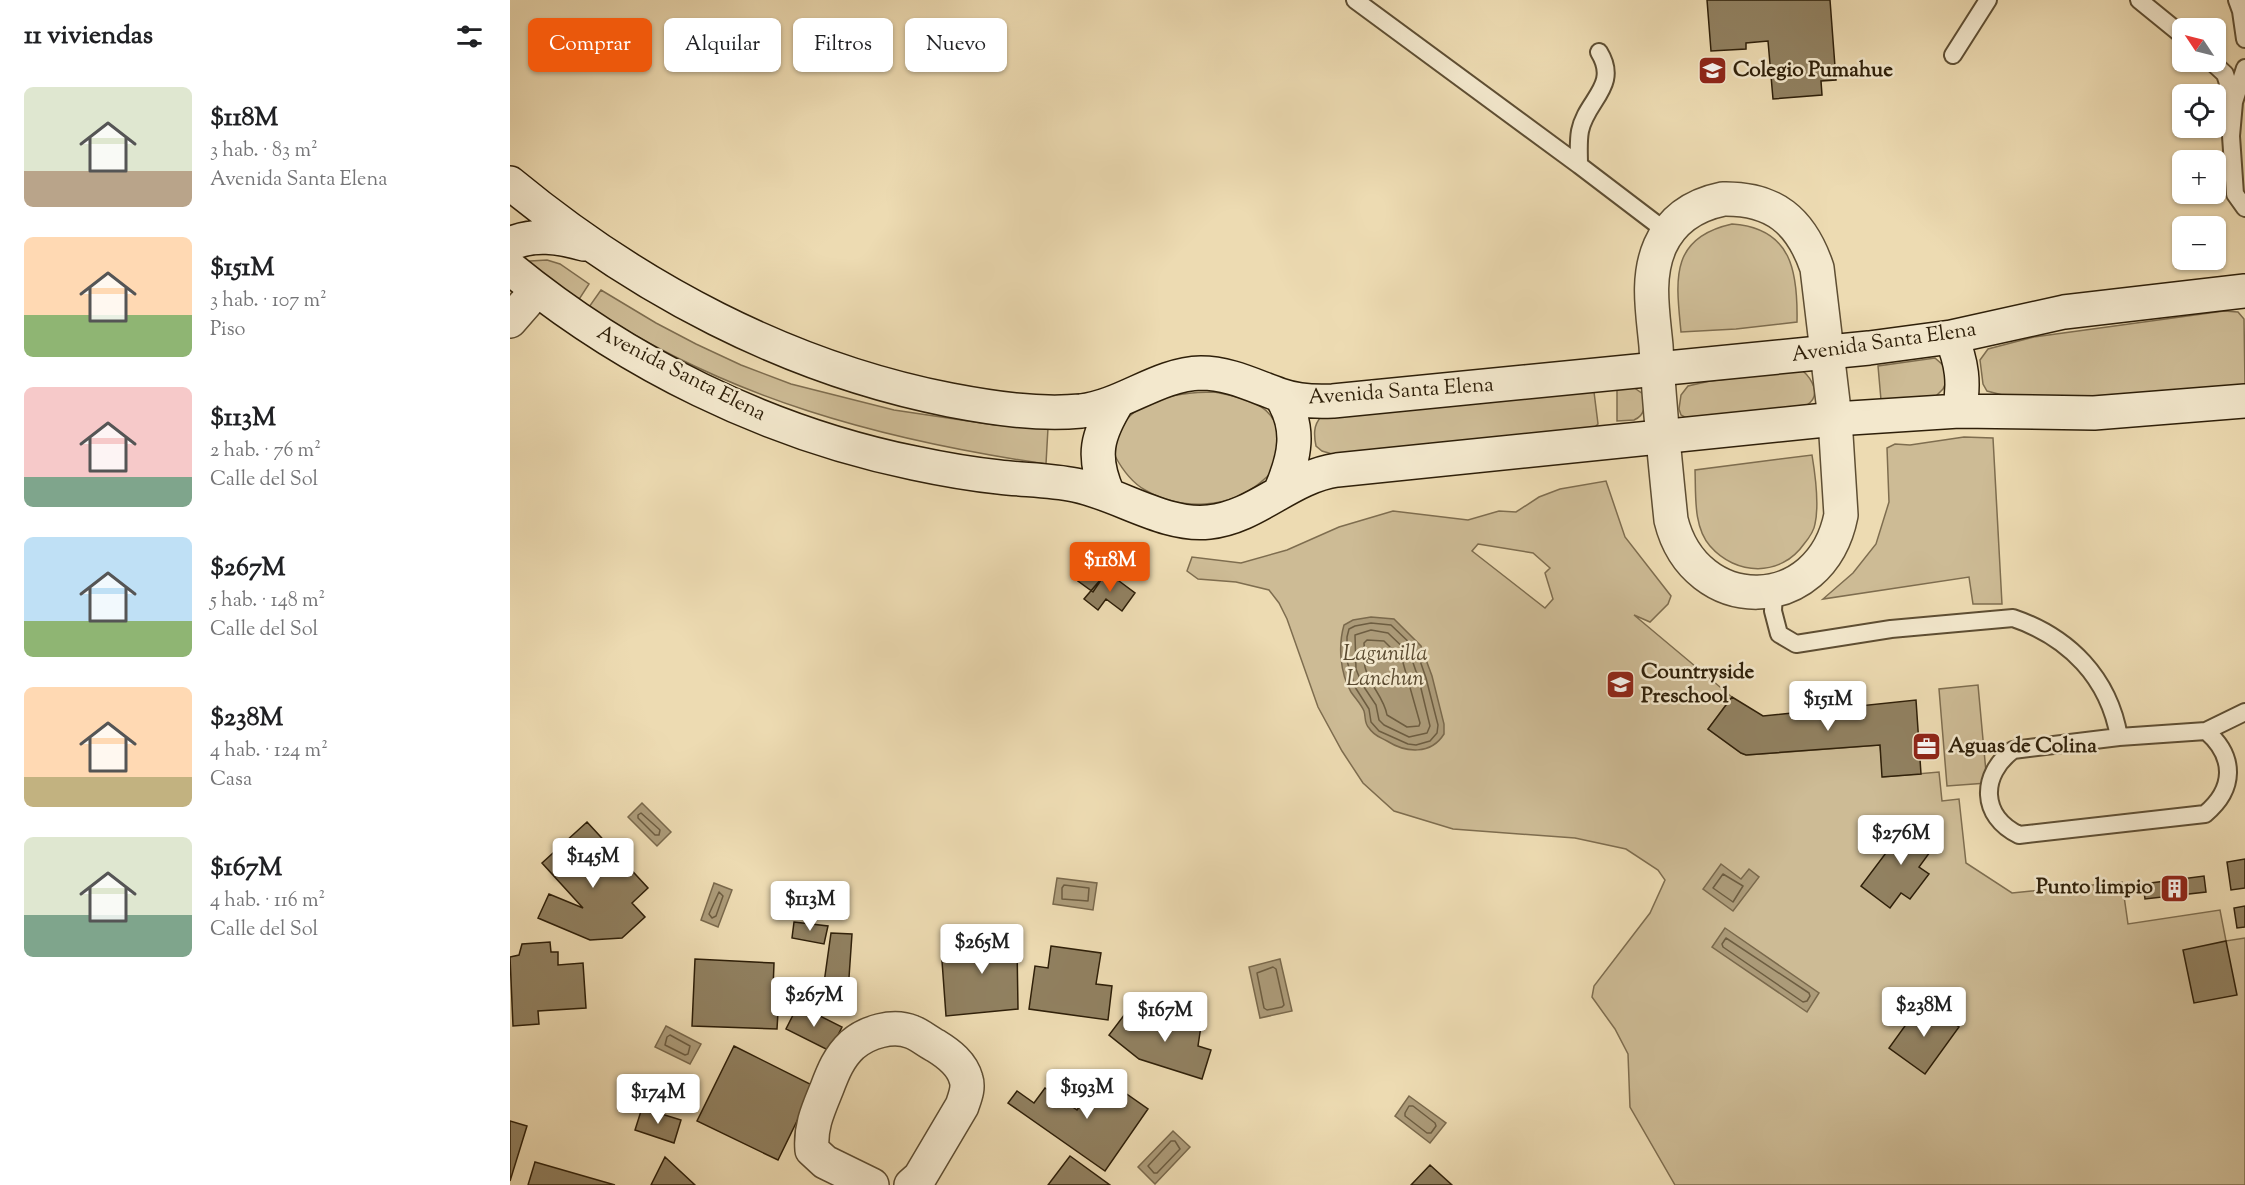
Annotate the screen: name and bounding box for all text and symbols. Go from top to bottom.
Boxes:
text: 11 viviendas [24,18,153,55]
chip: Comprar [528,18,652,72]
chip: Alquilar [664,18,781,72]
chip: Filtros [793,18,893,72]
chip: Nuevo [905,18,1007,72]
north arrow [2172,18,2226,72]
map controls [2172,18,2226,270]
icon: filters [453,20,486,53]
school or university icon: Colegio Pumahue [1696,55,1728,87]
place label: Colegio Pumahue [1733,56,1893,86]
button: locate [2172,84,2226,138]
text: $118M [210,100,278,137]
icon: home [72,111,144,183]
text: 3 hab. · 83 m² [210,137,318,166]
button: + [2172,150,2226,204]
text: Avenida Santa Elena [210,166,387,195]
button: − [2172,216,2226,270]
text: $151M [210,250,274,287]
icon: home [72,261,144,333]
text: 3 hab. · 107 m² [210,287,327,316]
street label: Avenida Santa Elena [1790,315,1979,371]
text: Piso [210,316,245,345]
street label: Avenida Santa Elena [591,318,771,430]
street label: Avenida Santa Elena [1307,371,1495,413]
text: $113M [210,400,276,437]
icon: home [72,411,144,483]
text: 2 hab. · 76 m² [210,437,321,466]
text: Calle del Sol [210,466,318,495]
pin: $118M [1068,542,1152,593]
text: $118M [1084,547,1136,576]
text: $267M [210,550,285,587]
icon: home [72,561,144,633]
text: 5 hab. · 148 m² [210,587,325,616]
text: Calle del Sol [210,616,318,645]
water label: Lagunilla Lanchun [1342,639,1428,696]
place label: Countryside Preschool [1641,658,1754,712]
school or university icon: Countryside Preschool [1604,669,1636,701]
pin: $151M [1786,681,1870,732]
text: $151M [1803,686,1853,715]
text: $238M [210,700,283,737]
icon: home [72,711,144,783]
office icon: Aguas de Colina [1911,731,1943,763]
place label: Aguas de Colina [1948,732,2097,762]
text: 4 hab. · 124 m² [210,737,328,766]
text: Casa [210,766,252,795]
pin: $276M [1859,815,1943,866]
text: $276M [1872,820,1930,849]
pin: $145M [551,838,635,889]
text: $145M [567,843,619,872]
text: $167M [210,850,282,887]
icon: home [72,861,144,933]
building icon: Punto limpio [2158,872,2190,904]
place label: Punto limpio [2036,873,2153,903]
pin: $113M [768,881,852,932]
text: $113M [785,886,835,915]
text: 4 hab. · 116 m² [210,887,325,916]
text: Calle del Sol [210,916,318,945]
pin: $265M [940,924,1024,975]
text: $265M [954,929,1010,958]
pin: $267M [772,977,856,1028]
text: $267M [785,982,843,1011]
pin: $238M [1882,987,1966,1038]
pin: $167M [1123,992,1207,1043]
text: $238M [1896,992,1952,1021]
text: $167M [1137,997,1193,1026]
pin: $193M [1045,1069,1129,1120]
pin: $174M [616,1074,700,1125]
text: $193M [1060,1074,1114,1103]
text: $174M [631,1079,685,1108]

